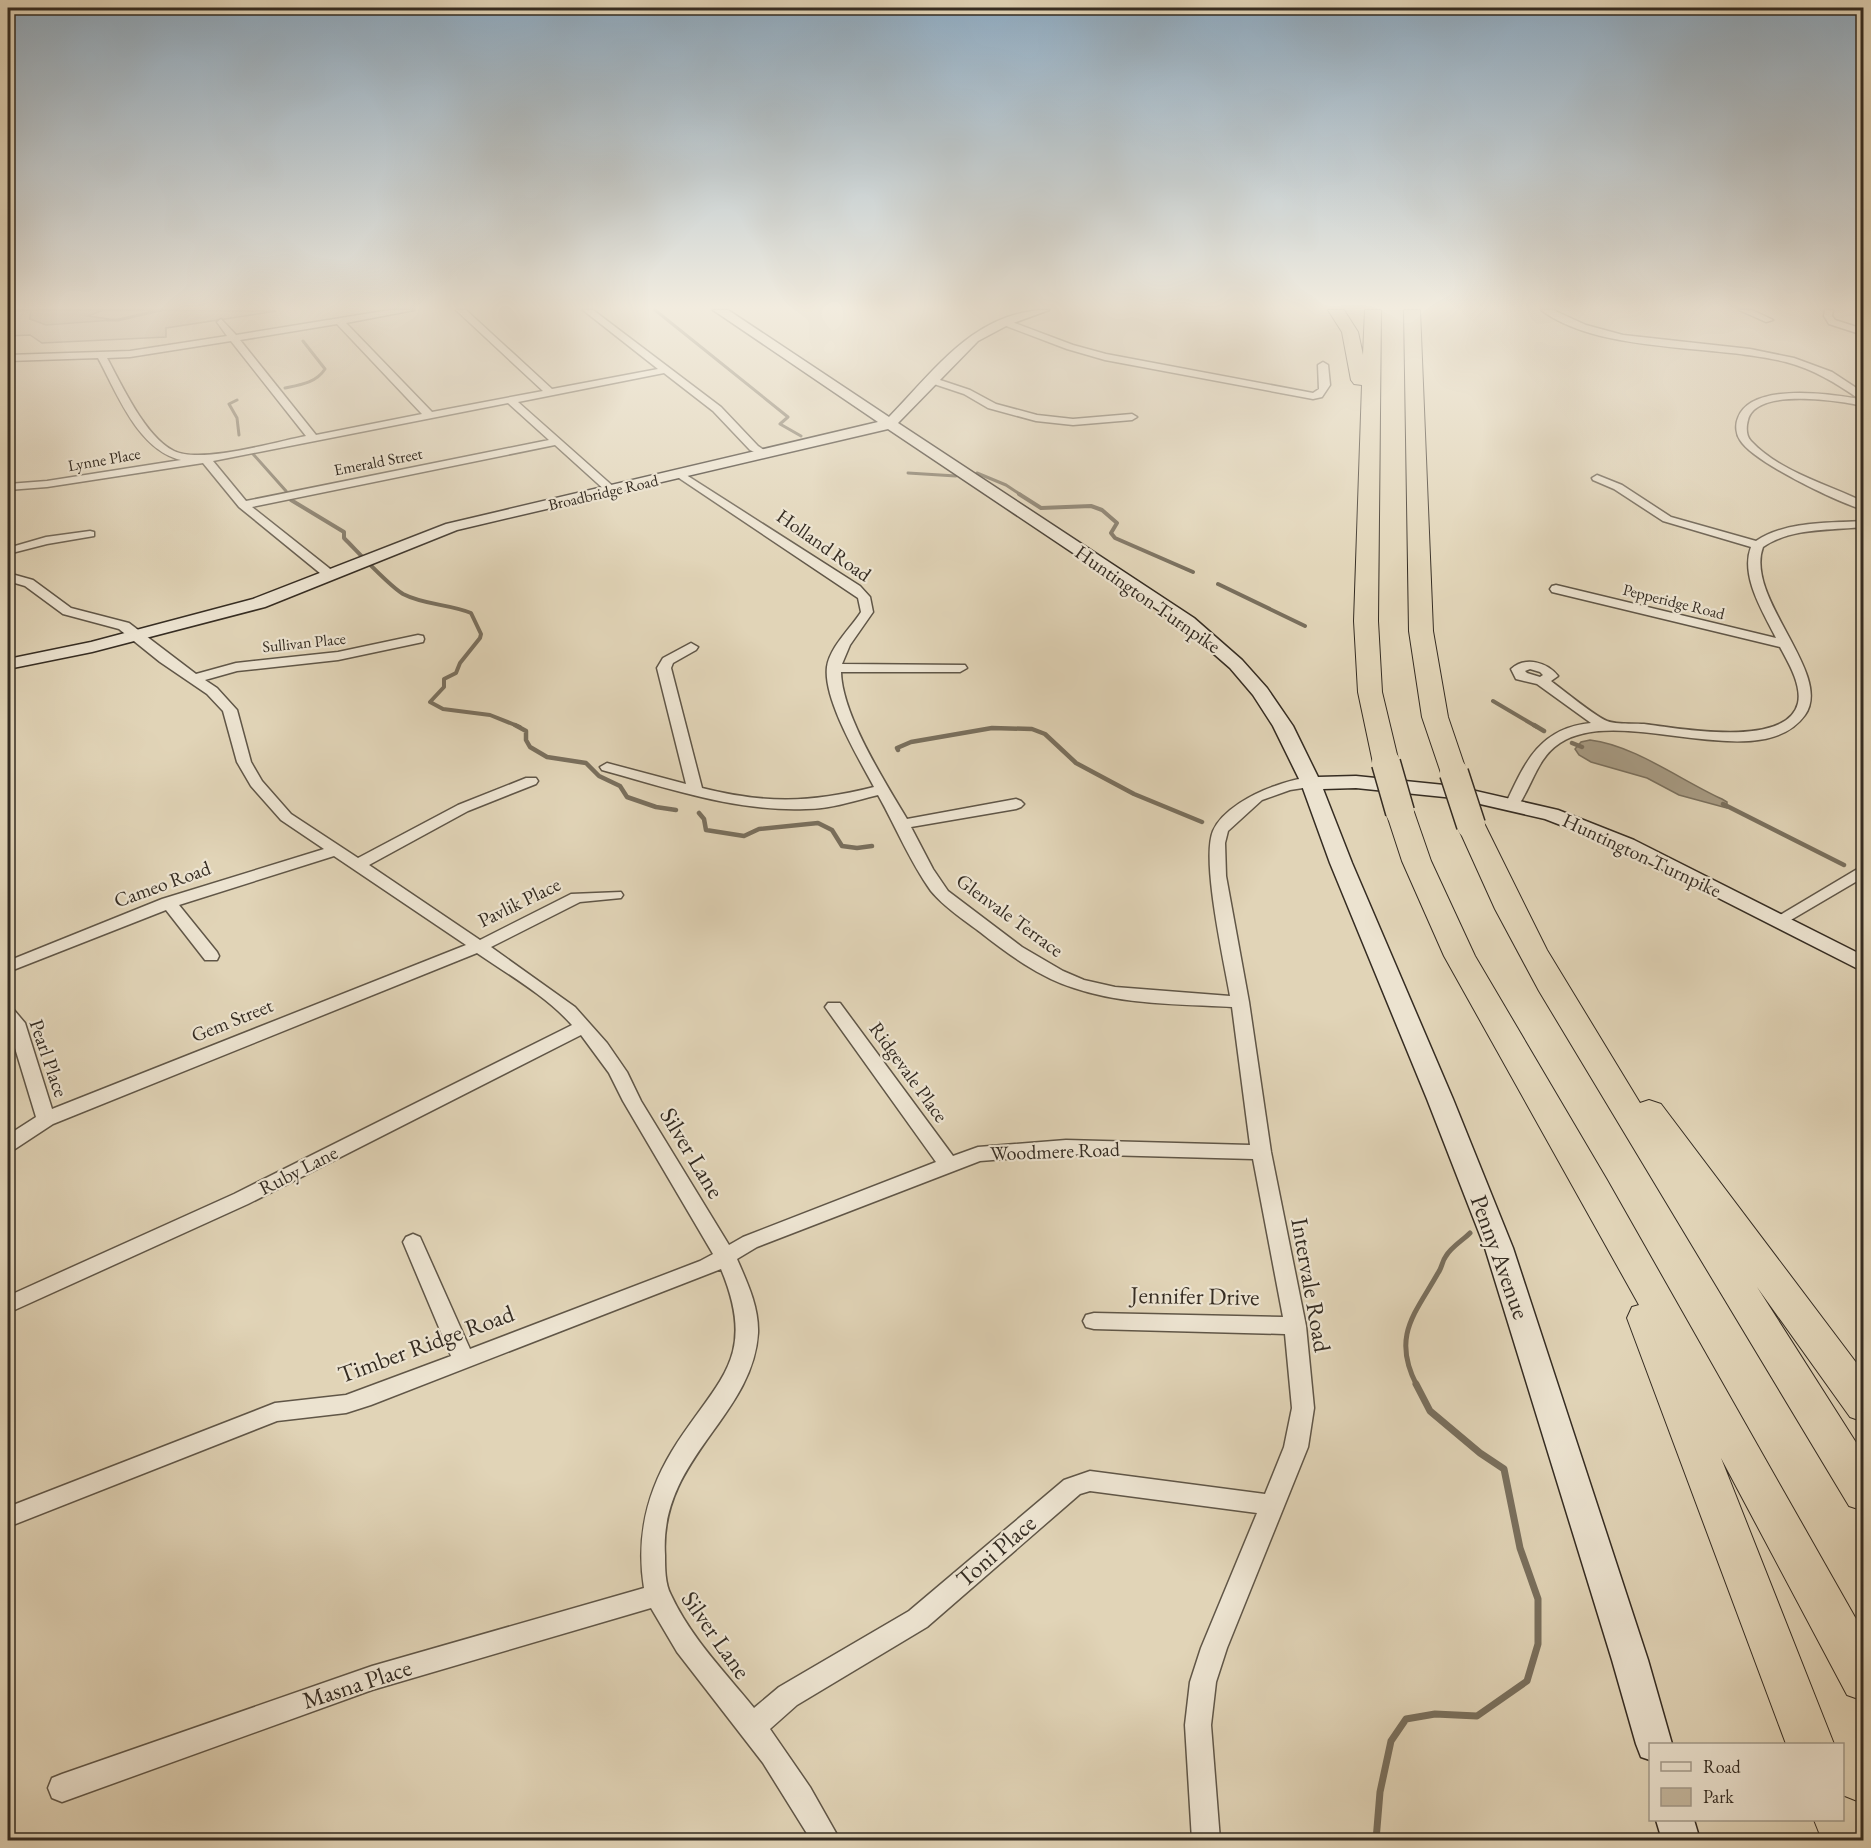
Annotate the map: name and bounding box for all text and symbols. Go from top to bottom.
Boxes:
street label: Lynne Place [66,443,142,476]
street label: Emerald Street [332,443,424,480]
street label: Broadbridge Road [546,469,661,515]
street label: Holland Road [772,503,877,588]
street label: Huntington Turnpike [1070,539,1226,659]
street label: Pepperidge Road [1621,579,1728,625]
street label: Sullivan Place [261,628,347,657]
street label: Huntington Turnpike [1559,807,1726,903]
street label: Cameo Road [110,854,215,914]
street label: Glenvale Terrace [951,867,1069,963]
street label: Pavlik Place [473,871,565,933]
street label: Gem Street [187,992,277,1048]
street label: Pearl Place [24,1016,74,1101]
street label: Ridgevale Place [864,1017,954,1128]
street label: Silver Lane [653,1102,732,1204]
street label: Woodmere Road [990,1136,1121,1166]
street label: Ruby Lane [254,1139,342,1201]
street label: Penny Avenue [1464,1190,1537,1323]
street label: Intervale Road [1284,1215,1339,1355]
street label: Jennifer Drive [1128,1279,1260,1312]
street label: Timber Ridge Road [334,1297,519,1390]
street label: Toni Place [949,1507,1042,1594]
street label: Silver Lane [675,1585,758,1685]
street label: Masna Place [298,1651,415,1716]
legend [1649,1743,1844,1821]
text: Road [1703,1755,1742,1778]
text: Park [1703,1785,1734,1808]

